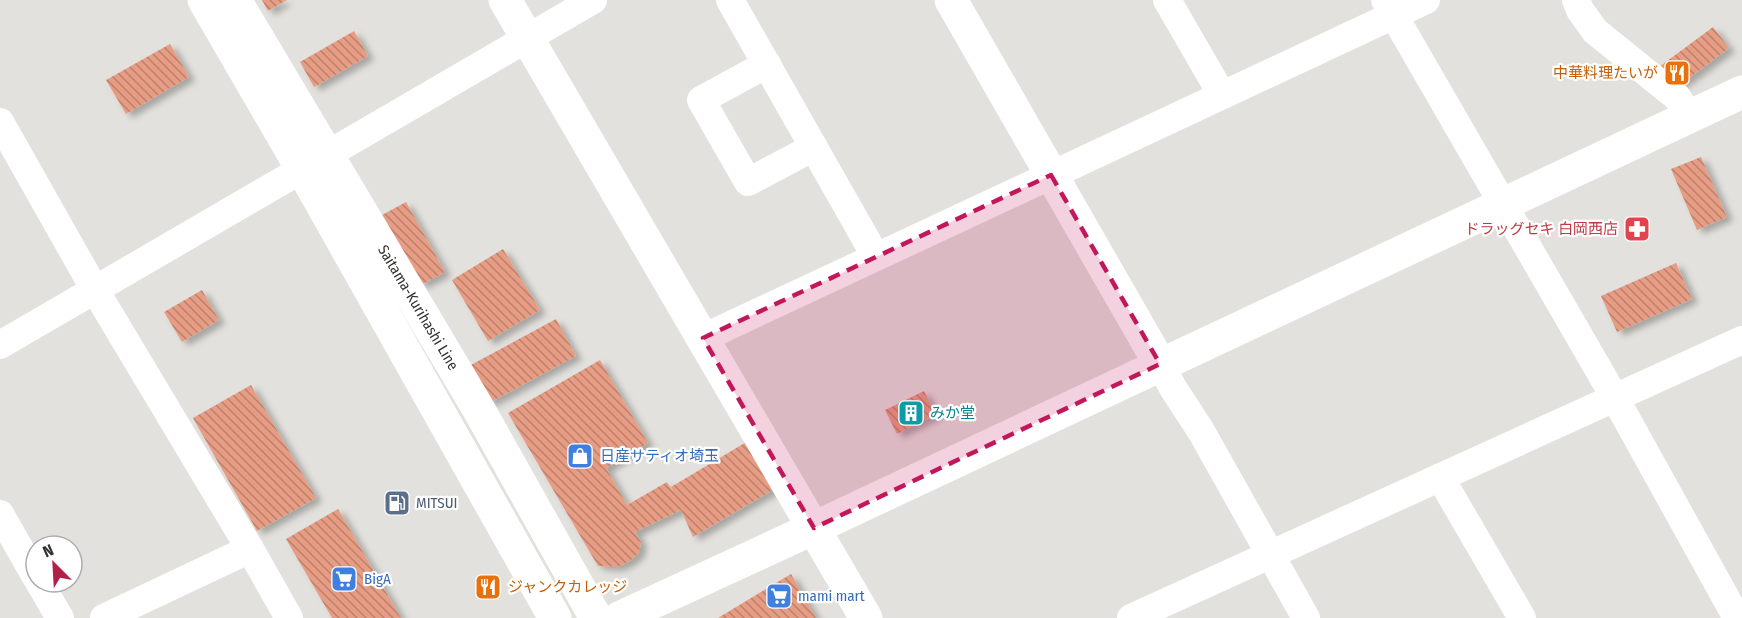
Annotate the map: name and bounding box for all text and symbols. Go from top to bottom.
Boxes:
restaurant icon: 中華料理たいが [1662,58,1692,88]
place label: 中華料理たいが [1553,64,1658,82]
pharmacy icon: ドラッグセキ 白岡西店 [1622,214,1652,244]
place label: ドラッグセキ 白岡西店 [1464,220,1618,238]
street label: Saitama-Kurihashi Line [374,242,462,373]
building icon: みか堂 [896,398,926,428]
place label: みか堂 [930,404,975,422]
shop icon: 日産サティオ埼玉 [565,441,595,471]
place label: 日産サティオ埼玉 [600,447,719,465]
fuel station icon: MITSUI [382,488,412,518]
place label: MITSUI [416,494,457,512]
north arrow [24,534,84,594]
text: N [40,540,56,561]
supermarket icon: BigA [329,564,359,594]
place label: BigA [364,570,391,588]
restaurant icon: ジャンクカレッジ [473,572,503,602]
place label: ジャンクカレッジ [508,578,627,596]
supermarket icon: mami mart [764,581,794,611]
place label: mami mart [798,587,865,605]

